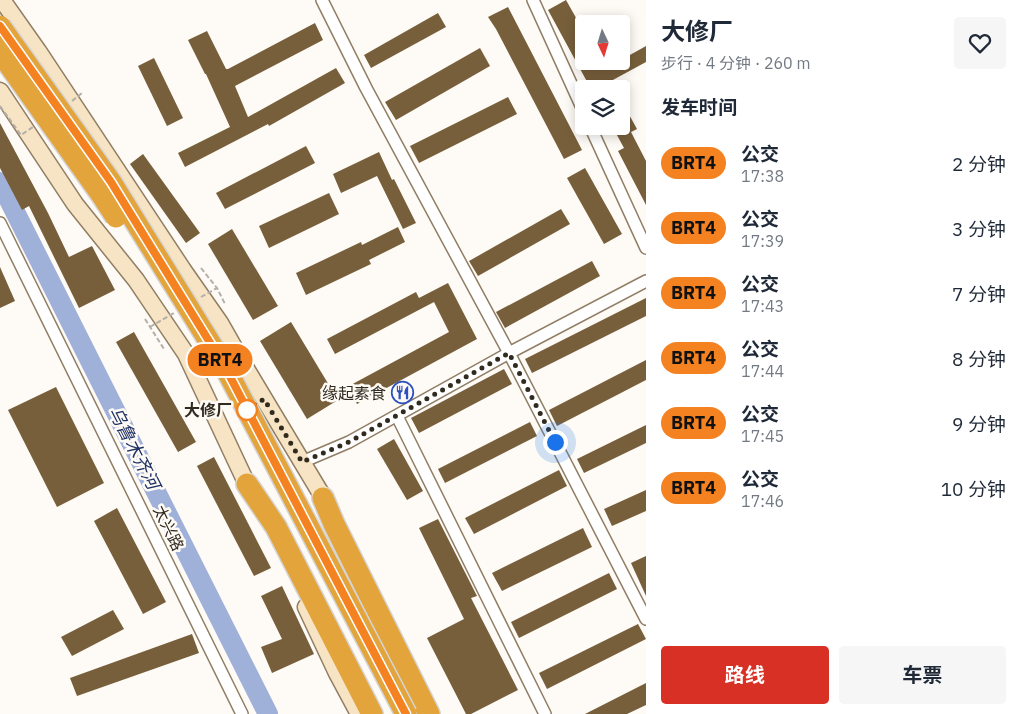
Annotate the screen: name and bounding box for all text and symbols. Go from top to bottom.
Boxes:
north arrow [575,15,630,70]
map controls [575,15,630,135]
text: 大修厂 [661,15,733,47]
button: heart [954,17,1006,69]
text: 步行 · 4 分钟 · 260 m [661,53,810,73]
button: layers [575,80,630,135]
text: 发车时间 [661,95,737,119]
text: 公交 [741,142,779,166]
text: BRT4 [671,151,716,174]
text: 2 分钟 [952,152,1006,176]
text: 17:38 [741,166,784,186]
text: 公交 [741,207,779,231]
text: BRT4 [671,216,716,239]
text: 3 分钟 [952,217,1006,241]
text: 17:39 [741,231,784,251]
text: 公交 [741,272,779,296]
text: BRT4 [671,281,716,304]
text: 7 分钟 [952,282,1006,306]
text: 17:43 [741,296,784,316]
text: 公交 [741,337,779,361]
line badge: BRT4 [185,344,255,376]
text: BRT4 [671,346,716,369]
text: 8 分钟 [952,347,1006,371]
text: BRT4 [197,348,243,371]
text: 17:44 [741,361,784,381]
restaurant icon: 缘起素食 [390,381,414,405]
place label: 缘起素食 [322,383,386,403]
marker: 大修厂 [236,399,258,421]
place label: 大修厂 [184,400,232,420]
water label: 乌鲁木齐河 [104,402,166,496]
text: 公交 [741,402,779,426]
text: BRT4 [671,411,716,434]
text: 9 分钟 [952,412,1006,436]
text: 17:45 [741,426,784,446]
your location [543,430,568,455]
text: 公交 [741,467,779,491]
text: BRT4 [671,476,716,499]
text: 10 分钟 [941,477,1006,501]
text: 17:46 [741,491,784,511]
street label: 太兴路 [149,502,189,554]
button: 路线 [661,646,829,704]
button: 车票 [839,646,1006,704]

